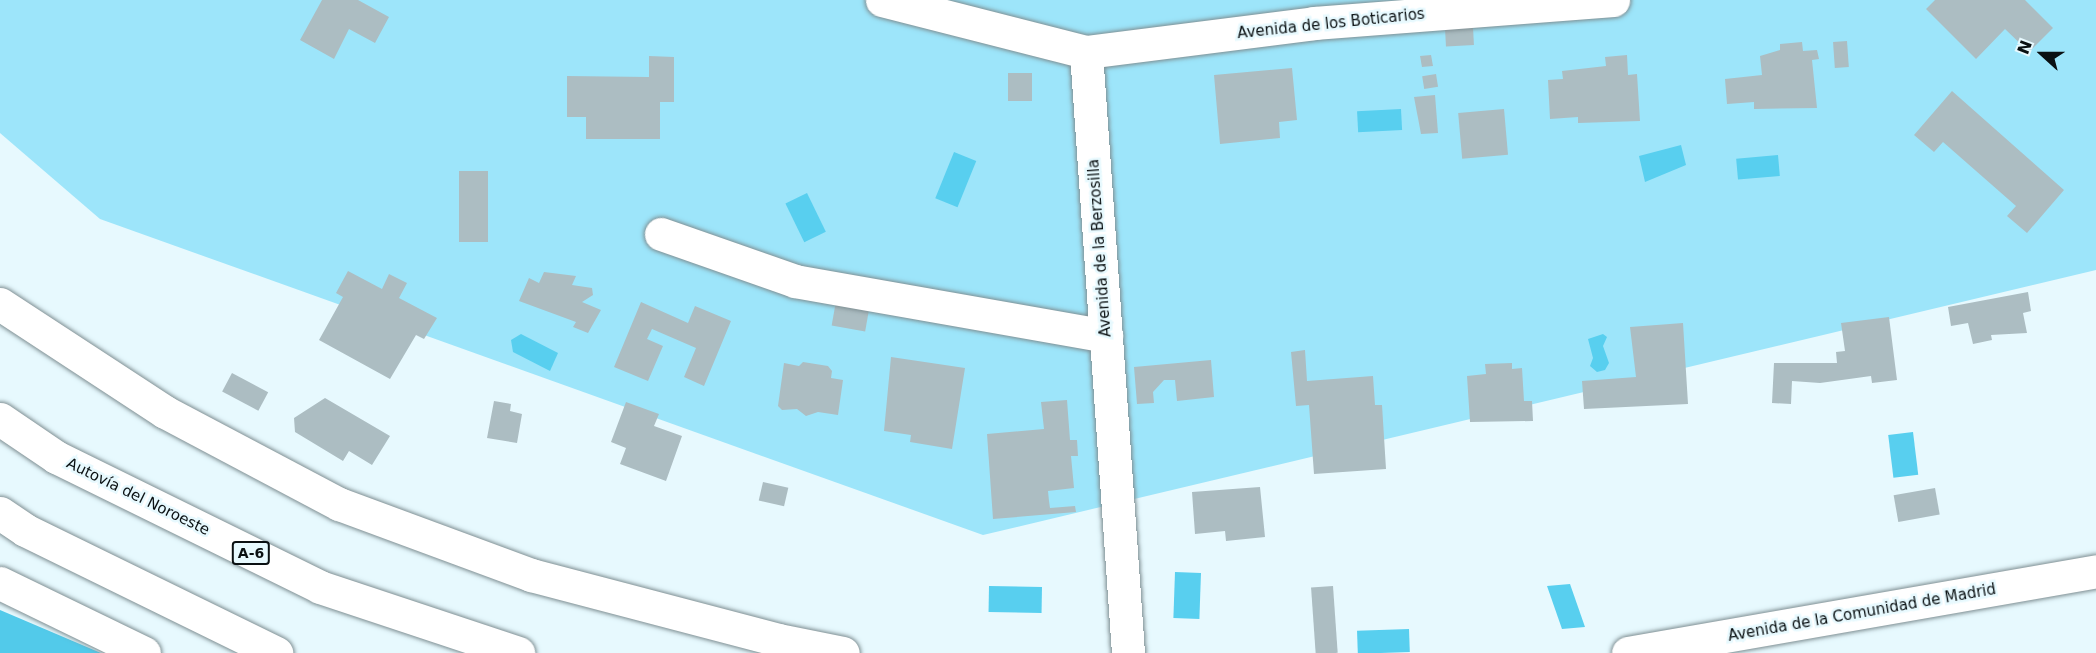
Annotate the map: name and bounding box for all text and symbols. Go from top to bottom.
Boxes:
street label: Avenida de los Boticarios [1236,5,1426,43]
north arrow [2012,24,2072,84]
text: N [2013,38,2036,57]
street label: Avenida de la Berzosilla [1085,158,1115,338]
street label: Autovía del Noroeste [63,454,213,540]
road number: A-6 [232,542,270,564]
street label: Avenida de la Comunidad de Madrid [1727,581,1997,645]

